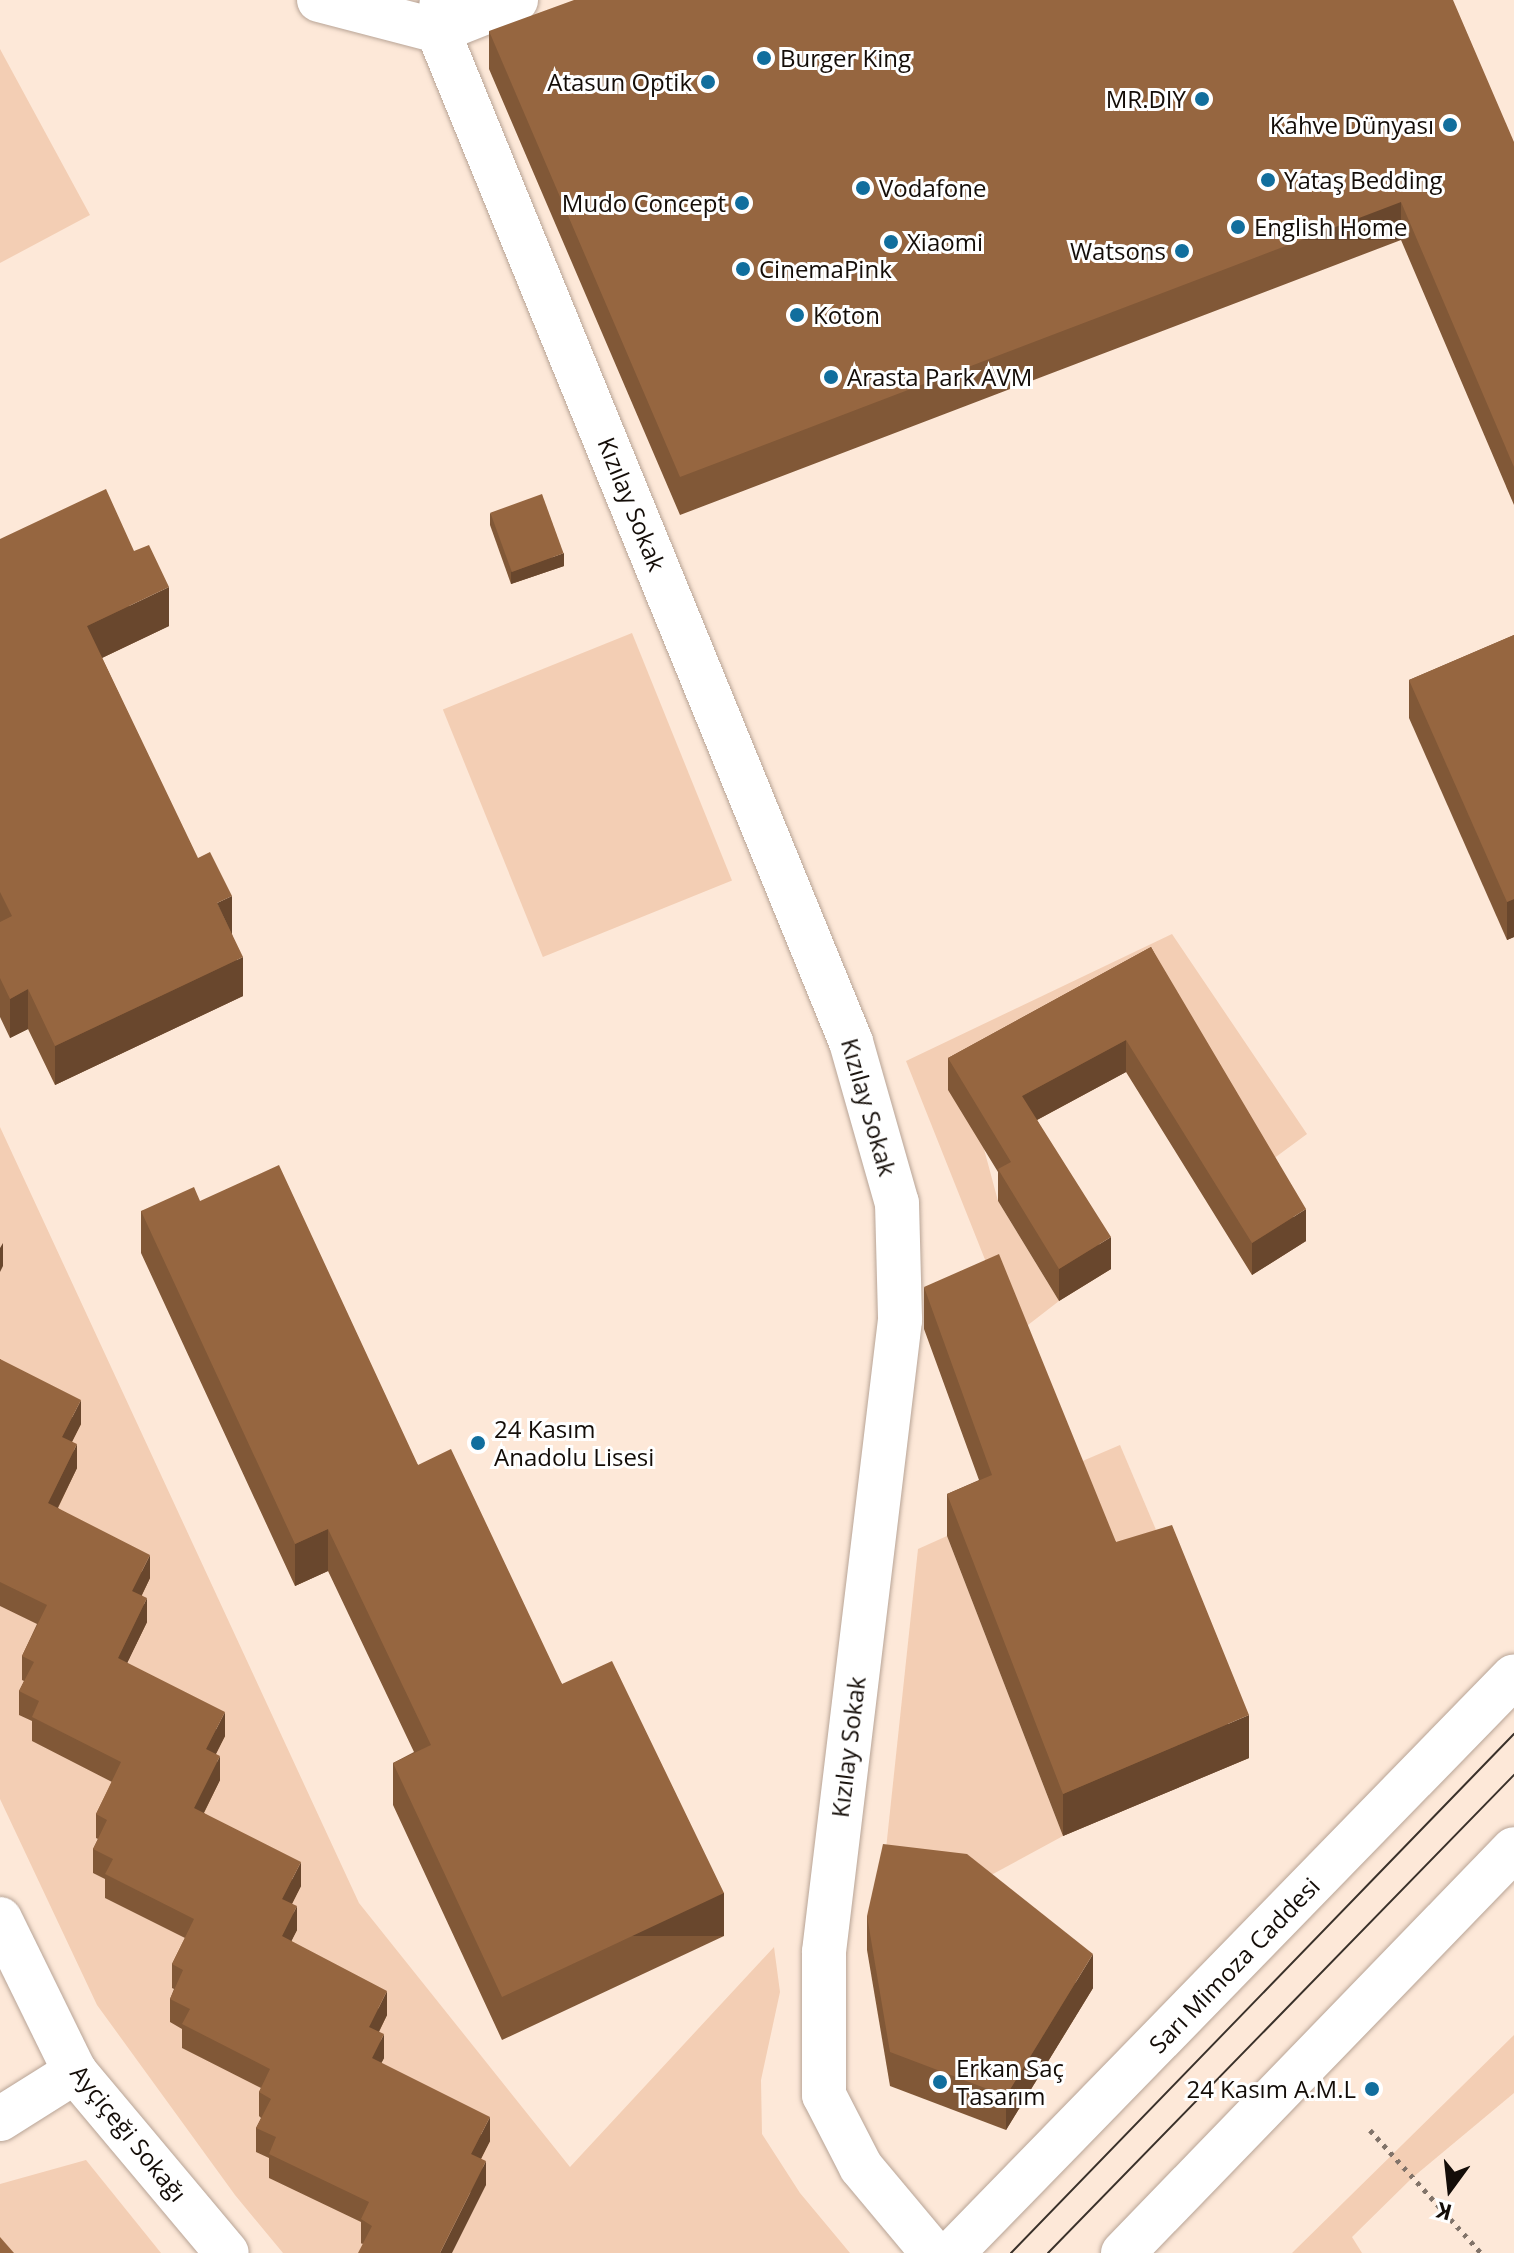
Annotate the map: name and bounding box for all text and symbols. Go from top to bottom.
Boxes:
place label: Burger King [780,44,911,72]
marker: Burger King [755,49,773,67]
place label: Atasun Optik [547,68,692,96]
marker: Atasun Optik [699,73,717,91]
place label: MR.DIY [1106,85,1186,113]
marker: MR.DIY [1193,90,1211,108]
place label: Kahve Dünyası [1270,111,1434,139]
marker: Kahve Dünyası [1441,116,1459,134]
place label: Yataş Bedding [1284,166,1442,194]
marker: Yataş Bedding [1259,171,1277,189]
place label: Vodafone [879,174,986,202]
marker: Vodafone [854,179,872,197]
place label: Mudo Concept [562,189,726,217]
marker: Mudo Concept [733,194,751,212]
place label: English Home [1254,213,1407,241]
marker: English Home [1229,218,1247,236]
place label: Xiaomi [907,228,983,256]
marker: Xiaomi [882,233,900,251]
place label: Watsons [1070,237,1166,265]
marker: Watsons [1173,242,1191,260]
place label: CinemaPink [759,255,892,283]
marker: CinemaPink [734,260,752,278]
place label: Koton [813,301,880,329]
marker: Koton [788,306,806,324]
place label: Arasta Park AVM [847,363,1032,391]
marker: Arasta Park AVM [822,368,840,386]
street label: Kızılay Sokak [592,433,672,575]
street label: Kızılay Sokak [836,1035,902,1179]
place label: 24 Kasım Anadolu Lisesi [494,1415,654,1471]
marker: 24 Kasım Anadolu Lisesi [469,1434,487,1452]
street label: Kızılay Sokak [825,1675,871,1819]
street label: Sarı Mimoza Caddesi [1143,1871,1325,2059]
place label: Erkan Saç Tasarım [956,2054,1064,2110]
street label: Ayçiçeği Sokağı [65,2059,193,2207]
marker: Erkan Saç Tasarım [931,2073,949,2091]
place label: 24 Kasım A.M.L [1186,2075,1356,2103]
marker: 24 Kasım A.M.L [1363,2080,1381,2098]
north arrow [1410,2149,1490,2229]
text: K [1433,2196,1455,2229]

